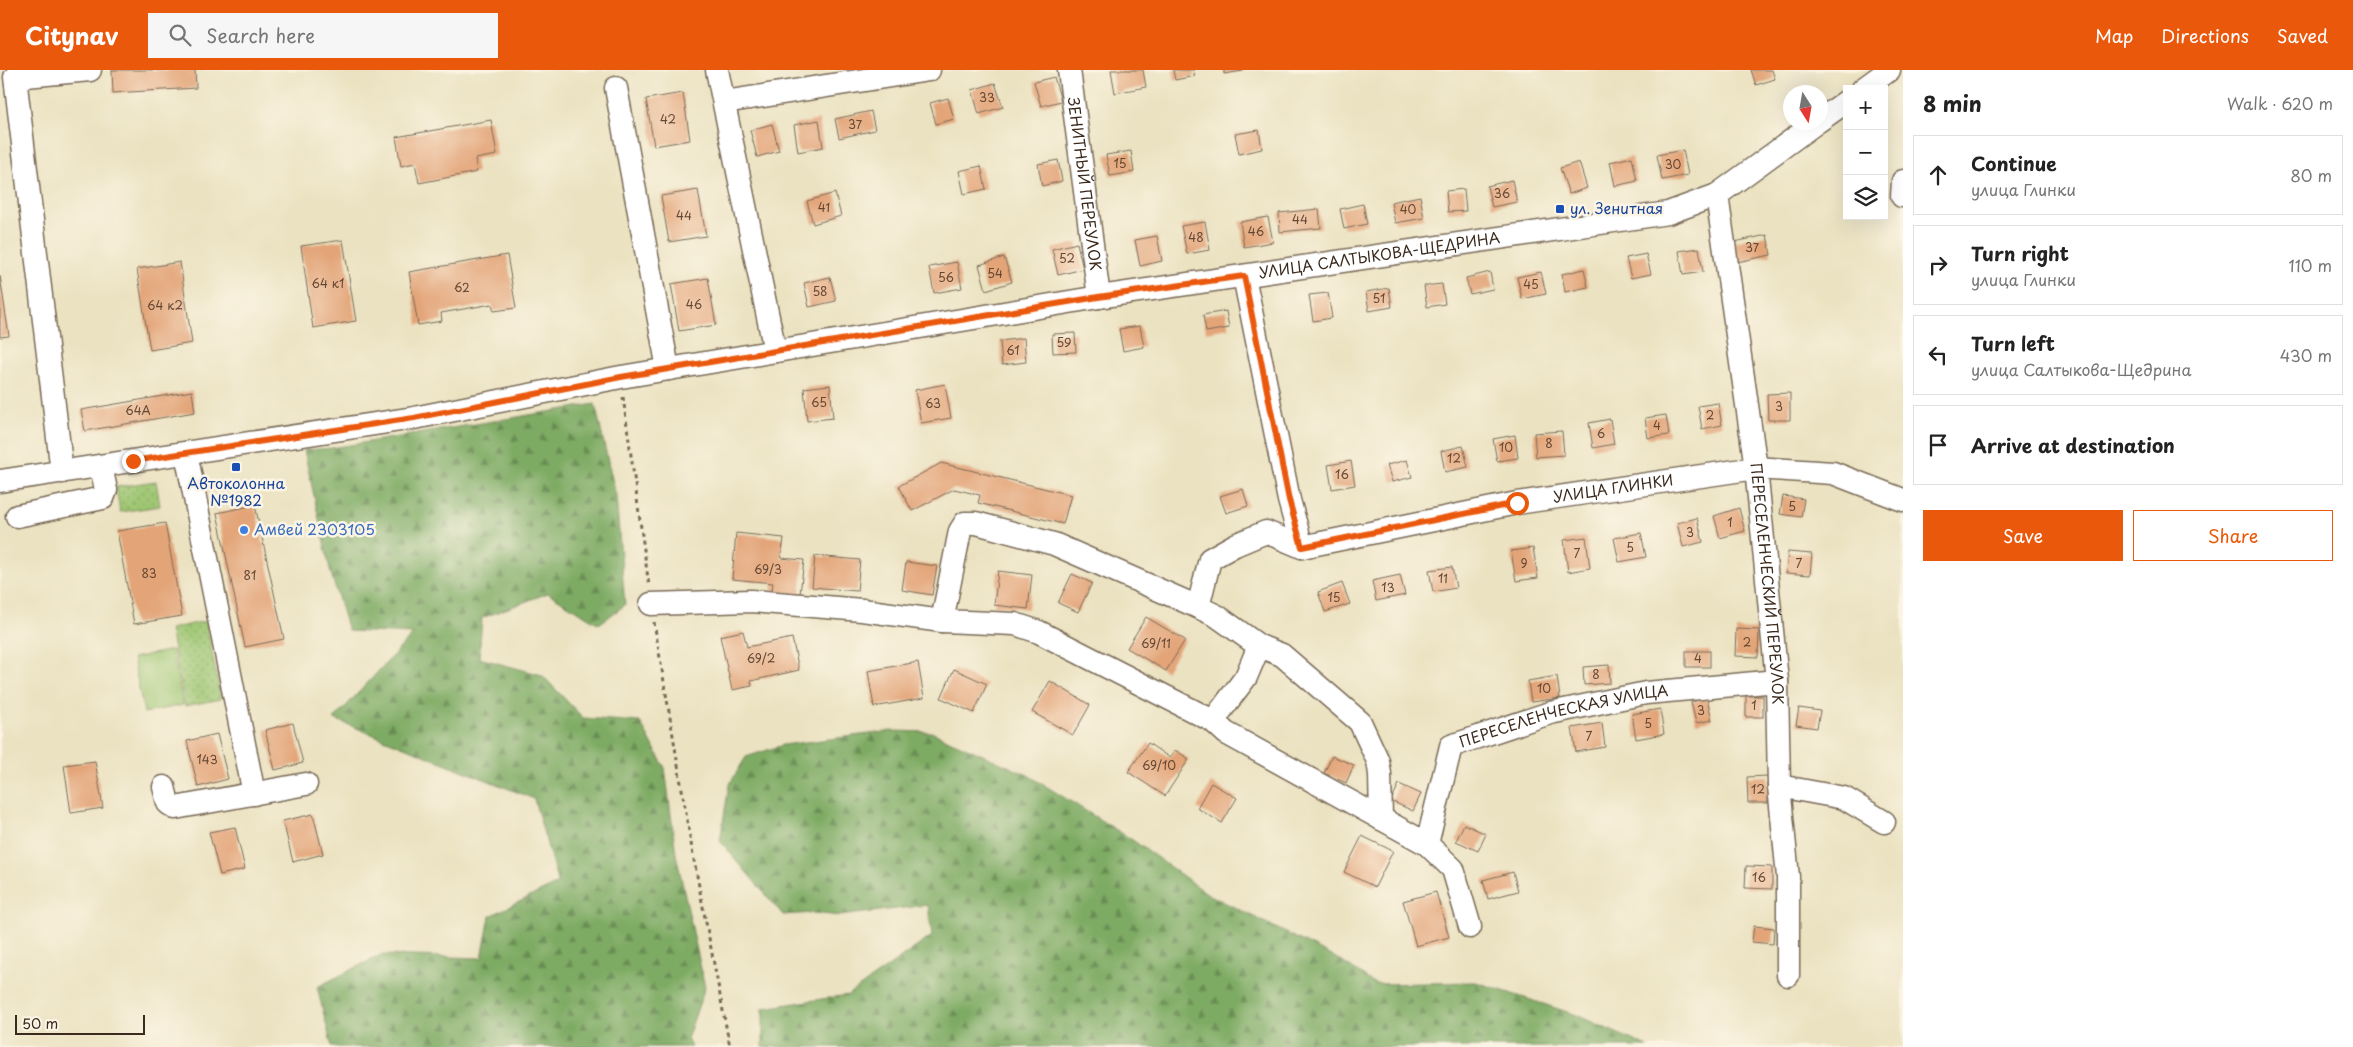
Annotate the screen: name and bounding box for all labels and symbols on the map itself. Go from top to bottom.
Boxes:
north arrow [1783,85,1828,130]
house number: 33 [979,88,995,106]
street label: ЗЕНИТНЫЙ ПЕРЕУЛОК [1063,96,1108,272]
house number: 42 [660,110,676,128]
house number: 37 [848,115,863,133]
house number: 15 [1113,154,1127,172]
house number: 30 [1665,155,1682,173]
house number: 36 [1494,184,1510,202]
place label: ул. Зенитная [1570,196,1663,219]
house number: 41 [818,198,830,216]
house number: 40 [1400,200,1417,218]
marker: ул. Зенитная [1554,203,1566,215]
house number: 44 [676,206,692,224]
house number: 44 [1292,210,1308,228]
house number: 46 [1248,222,1264,240]
street label: УЛИЦА САЛТЫКОВА-ЩЕДРИНА [1257,225,1501,283]
house number: 48 [1188,228,1204,246]
house number: 37 [1745,238,1760,256]
house number: 52 [1059,249,1075,267]
house number: 54 [987,264,1003,282]
house number: 56 [938,268,954,286]
house number: 64 к1 [312,274,344,292]
house number: 45 [1523,275,1539,293]
house number: 62 [454,278,470,296]
house number: 58 [812,282,828,300]
house number: 51 [1373,289,1385,307]
house number: 46 [686,295,702,313]
house number: 64 к2 [147,296,183,314]
house number: 59 [1057,333,1071,351]
house number: 61 [1006,341,1020,359]
house number: 65 [811,393,827,411]
house number: 63 [925,394,941,412]
house number: 3 [1775,397,1783,415]
house number: 64А [125,401,151,419]
house number: 2 [1706,406,1714,424]
house number: 4 [1653,416,1661,434]
house number: 6 [1597,424,1605,442]
house number: 8 [1545,434,1553,452]
house number: 10 [1499,438,1513,456]
house number: 12 [1447,449,1461,467]
route end [122,450,145,473]
marker: Автоколонна №1982 [230,461,242,473]
street label: ПЕРЕСЕЛЕНЧЕСКИЙ ПЕРЕУЛОК [1746,462,1790,705]
house number: 16 [1335,465,1349,483]
street label: УЛИЦА ГЛИНКИ [1551,467,1675,508]
place label: Автоколонна №1982 [187,471,285,511]
route start [1506,492,1529,515]
house number: 5 [1788,497,1796,515]
house number: 1 [1727,513,1733,531]
place label: Амвей 2303105 [254,517,375,540]
house number: 3 [1686,523,1694,541]
marker: Амвей 2303105 [238,524,250,536]
house number: 5 [1626,538,1634,556]
house number: 7 [1574,544,1581,562]
house number: 9 [1520,554,1528,572]
house number: 7 [1796,554,1803,572]
house number: 69/3 [754,560,782,578]
house number: 83 [141,564,157,582]
house number: 81 [244,566,256,584]
house number: 11 [1438,569,1448,587]
house number: 13 [1381,578,1395,596]
house number: 15 [1327,588,1341,606]
house number: 2 [1743,633,1751,651]
house number: 69/11 [1141,634,1171,652]
house number: 69/2 [747,649,775,667]
house number: 4 [1694,649,1702,667]
house number: 8 [1592,665,1600,683]
street label: ПЕРЕСЕЛЕНЧЕСКАЯ УЛИЦА [1456,678,1669,753]
house number: 10 [1537,679,1551,697]
house number: 1 [1751,696,1757,714]
house number: 3 [1697,701,1705,719]
house number: 5 [1644,714,1652,732]
house number: 7 [1586,727,1593,745]
house number: 143 [196,750,218,768]
house number: 69/10 [1142,756,1176,774]
house number: 12 [1751,780,1765,798]
house number: 16 [1752,868,1766,886]
scale bar [15,1012,145,1035]

